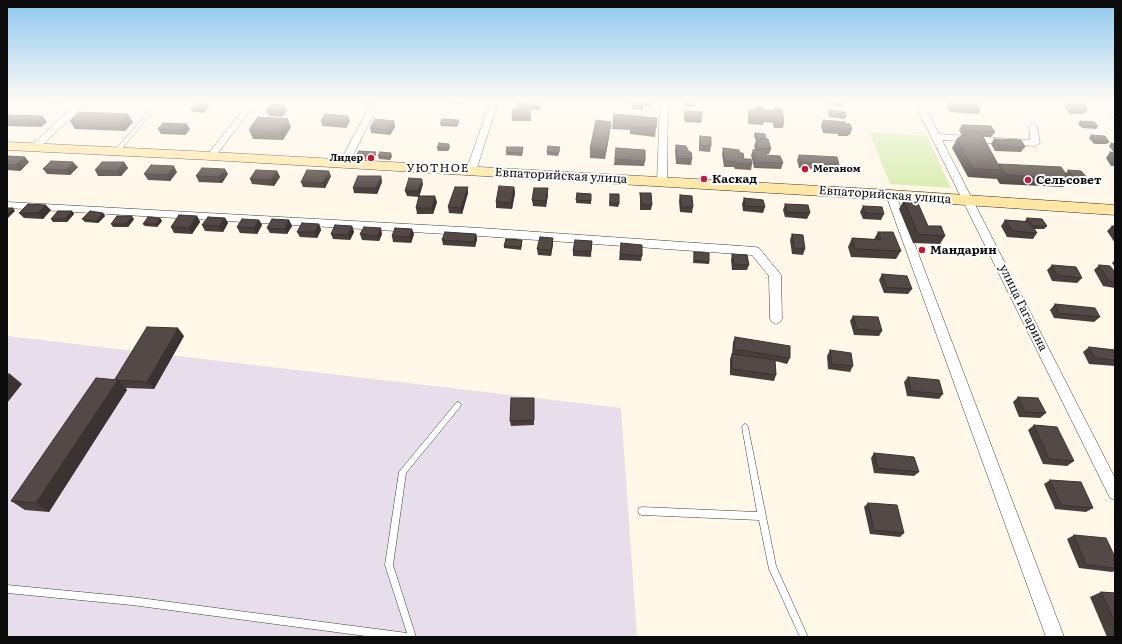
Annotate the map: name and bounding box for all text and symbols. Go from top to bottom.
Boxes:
place label: Лидер [329,152,363,164]
marker: Лидер [366,153,376,163]
district label: УЮТНОЕ [407,161,469,175]
place label: Меганом [813,163,861,175]
marker: Меганом [800,164,810,174]
street label: Евпаторийская улица [494,165,628,187]
place label: Каскад [712,172,757,186]
place label: Сельсовет [1036,173,1101,187]
marker: Каскад [699,174,709,184]
marker: Сельсовет [1023,175,1033,185]
street label: Евпаторийская улица [818,183,952,207]
place label: Мандарин [930,243,997,257]
marker: Мандарин [917,245,927,255]
street label: улица Гагарина [996,262,1050,354]

